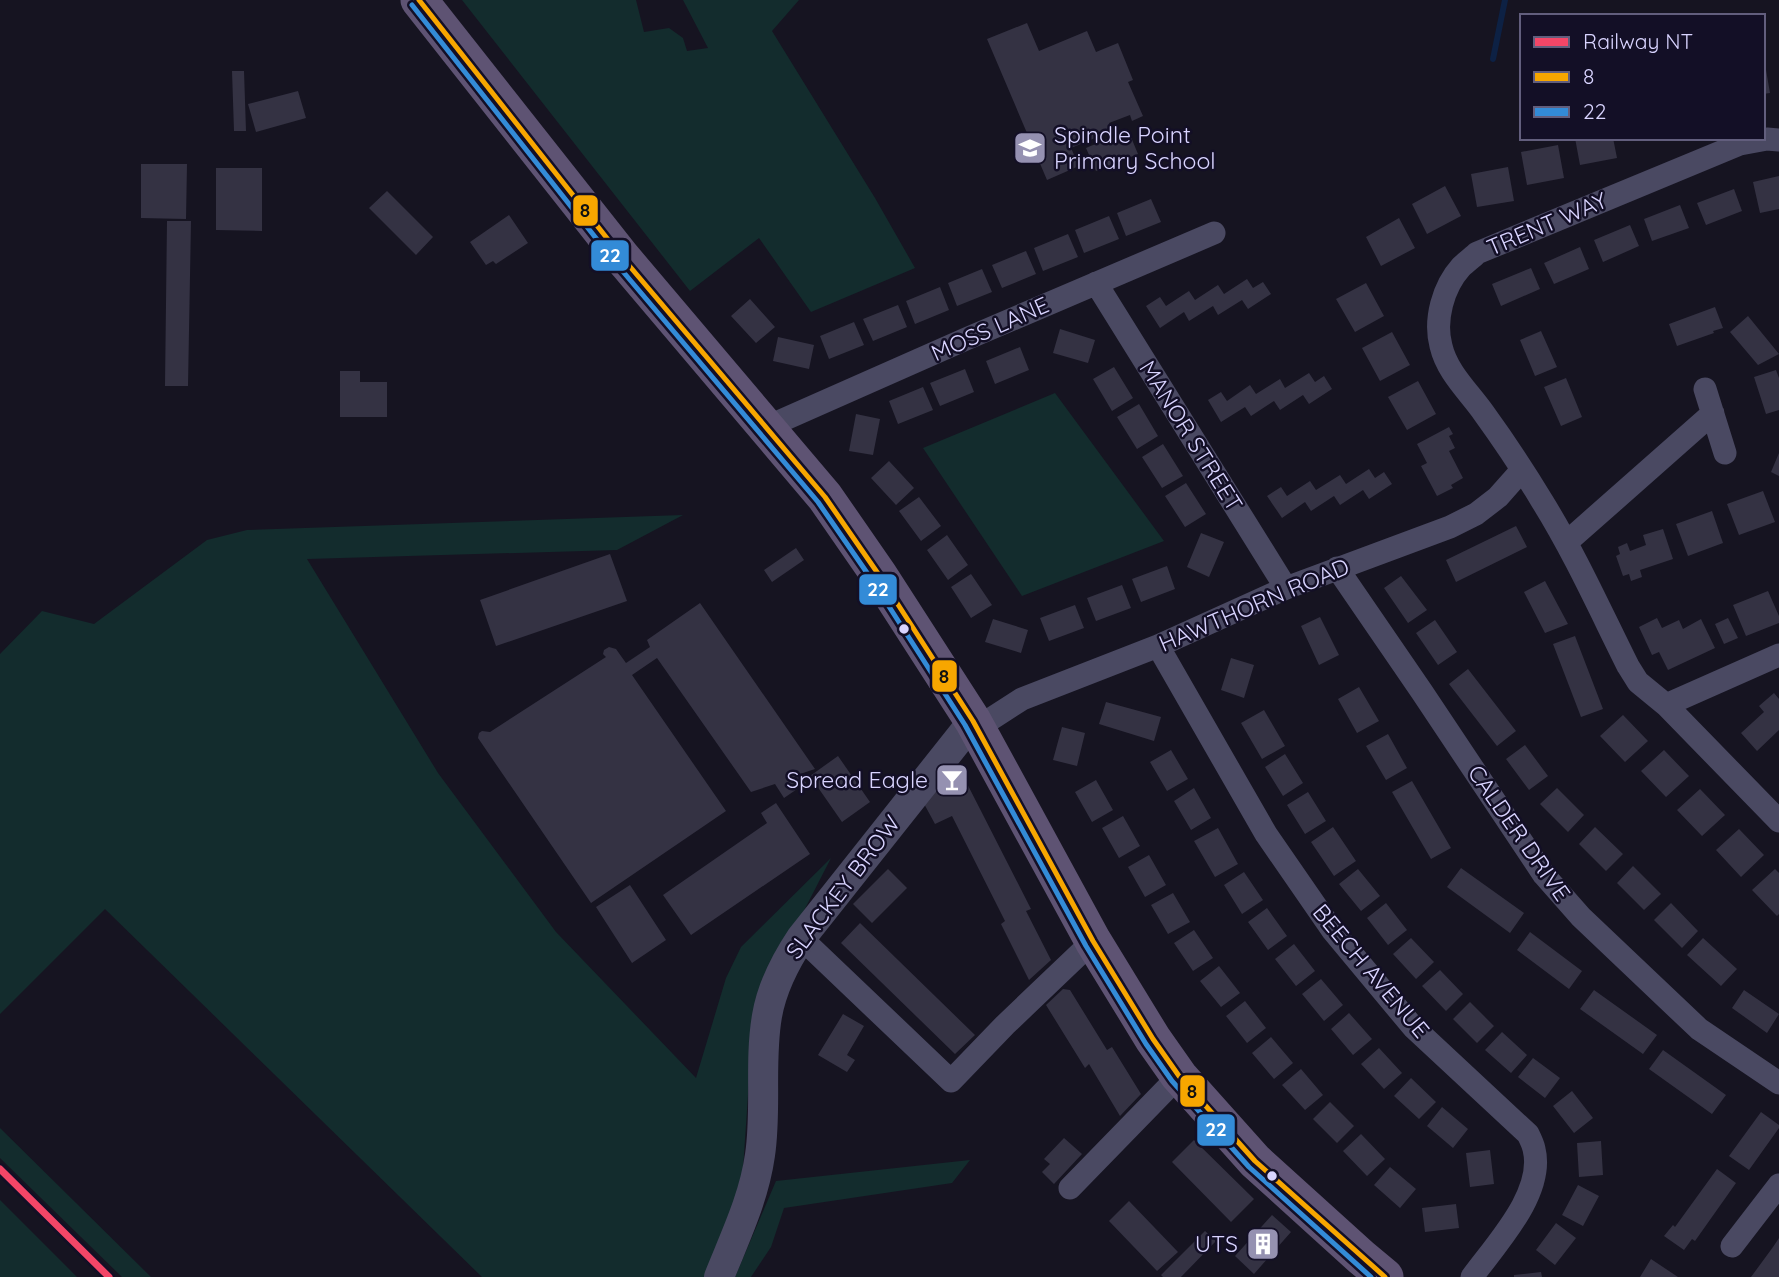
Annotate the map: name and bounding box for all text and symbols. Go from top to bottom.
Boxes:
legend [1520,14,1765,140]
text: Railway NT [1583,28,1693,54]
text: 8 [1583,63,1594,89]
text: 22 [1583,98,1606,124]
place label: Spindle Point Primary School [1054,120,1216,175]
school or university icon: Spindle Point Primary School [1011,129,1049,167]
street label: TRENT WAY [1482,185,1611,262]
line badge: 8 [572,194,599,227]
text: 8 [580,198,590,222]
line badge: 22 [590,239,630,272]
text: 22 [599,243,621,267]
street label: MOSS LANE [926,290,1053,367]
street label: MANOR STREET [1134,355,1249,517]
street label: HAWTHORN ROAD [1154,551,1353,658]
line badge: 22 [858,573,898,606]
text: 22 [867,577,889,601]
unlabelled marker [897,622,911,636]
line badge: 8 [931,659,958,693]
text: 8 [939,664,949,688]
street label: CALDER DRIVE [1462,759,1577,906]
bar icon: Spread Eagle [933,761,971,799]
place label: Spread Eagle [786,765,928,794]
street label: SLACKEY BROW [779,809,906,964]
street label: BEECH AVENUE [1307,898,1436,1044]
line badge: 8 [1179,1074,1206,1108]
text: 8 [1187,1079,1197,1103]
line badge: 22 [1196,1113,1236,1147]
text: 22 [1205,1117,1227,1141]
unlabelled marker [1265,1169,1279,1183]
building icon: UTS [1244,1225,1282,1263]
place label: UTS [1195,1229,1238,1258]

